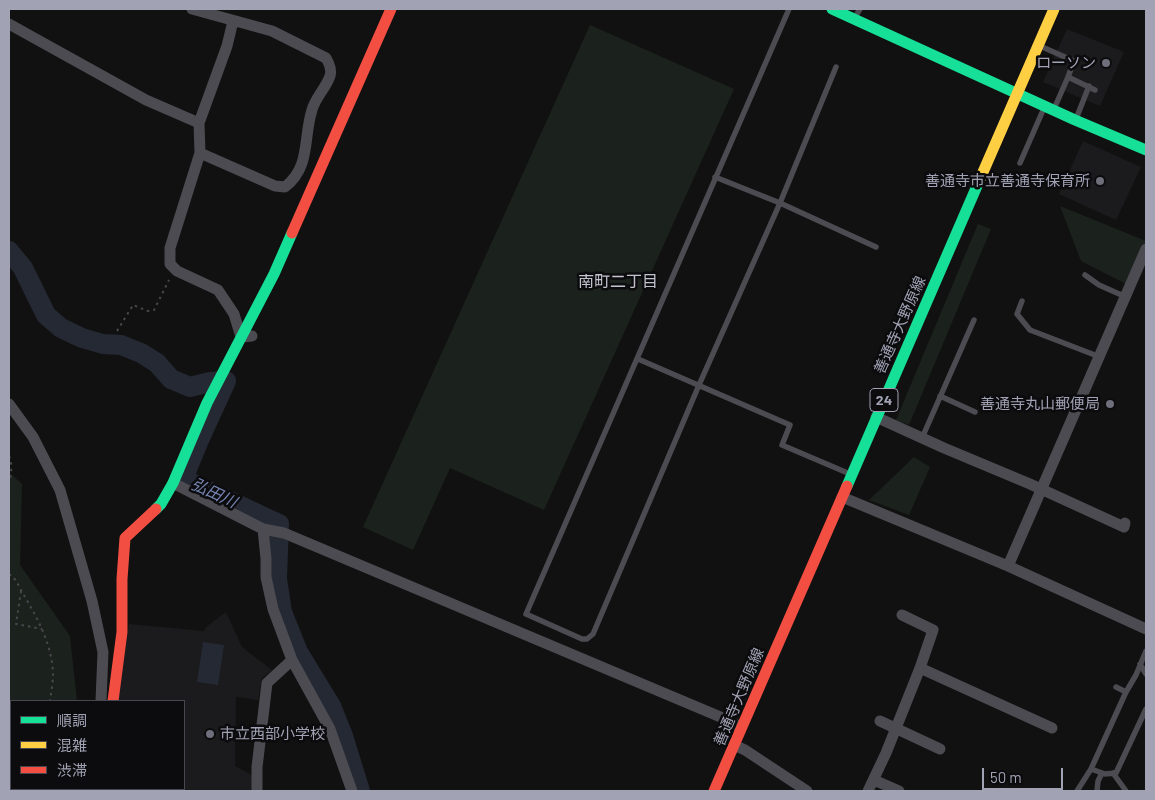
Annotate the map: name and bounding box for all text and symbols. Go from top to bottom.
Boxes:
place label: ローソン [1036,54,1096,72]
marker: ローソン [1100,57,1112,69]
place label: 善通寺市立善通寺保育所 [925,172,1090,190]
marker: 善通寺市立善通寺保育所 [1094,175,1106,187]
district label: 南町二丁目 [578,272,658,292]
street label: 善通寺大野原線 [870,273,930,377]
road number: 24 [870,388,898,412]
place label: 善通寺丸山郵便局 [980,395,1100,413]
marker: 善通寺丸山郵便局 [1104,398,1116,410]
water label: 弘田川 [188,474,240,512]
street label: 善通寺大野原線 [710,645,768,749]
legend [10,700,185,790]
text: 順調 [57,711,87,729]
place label: 市立西部小学校 [220,725,325,743]
marker: 市立西部小学校 [204,728,216,740]
text: 混雑 [57,736,87,754]
scale bar [985,758,1066,790]
text: 渋滞 [57,761,87,779]
text: 50 m [990,768,1022,786]

